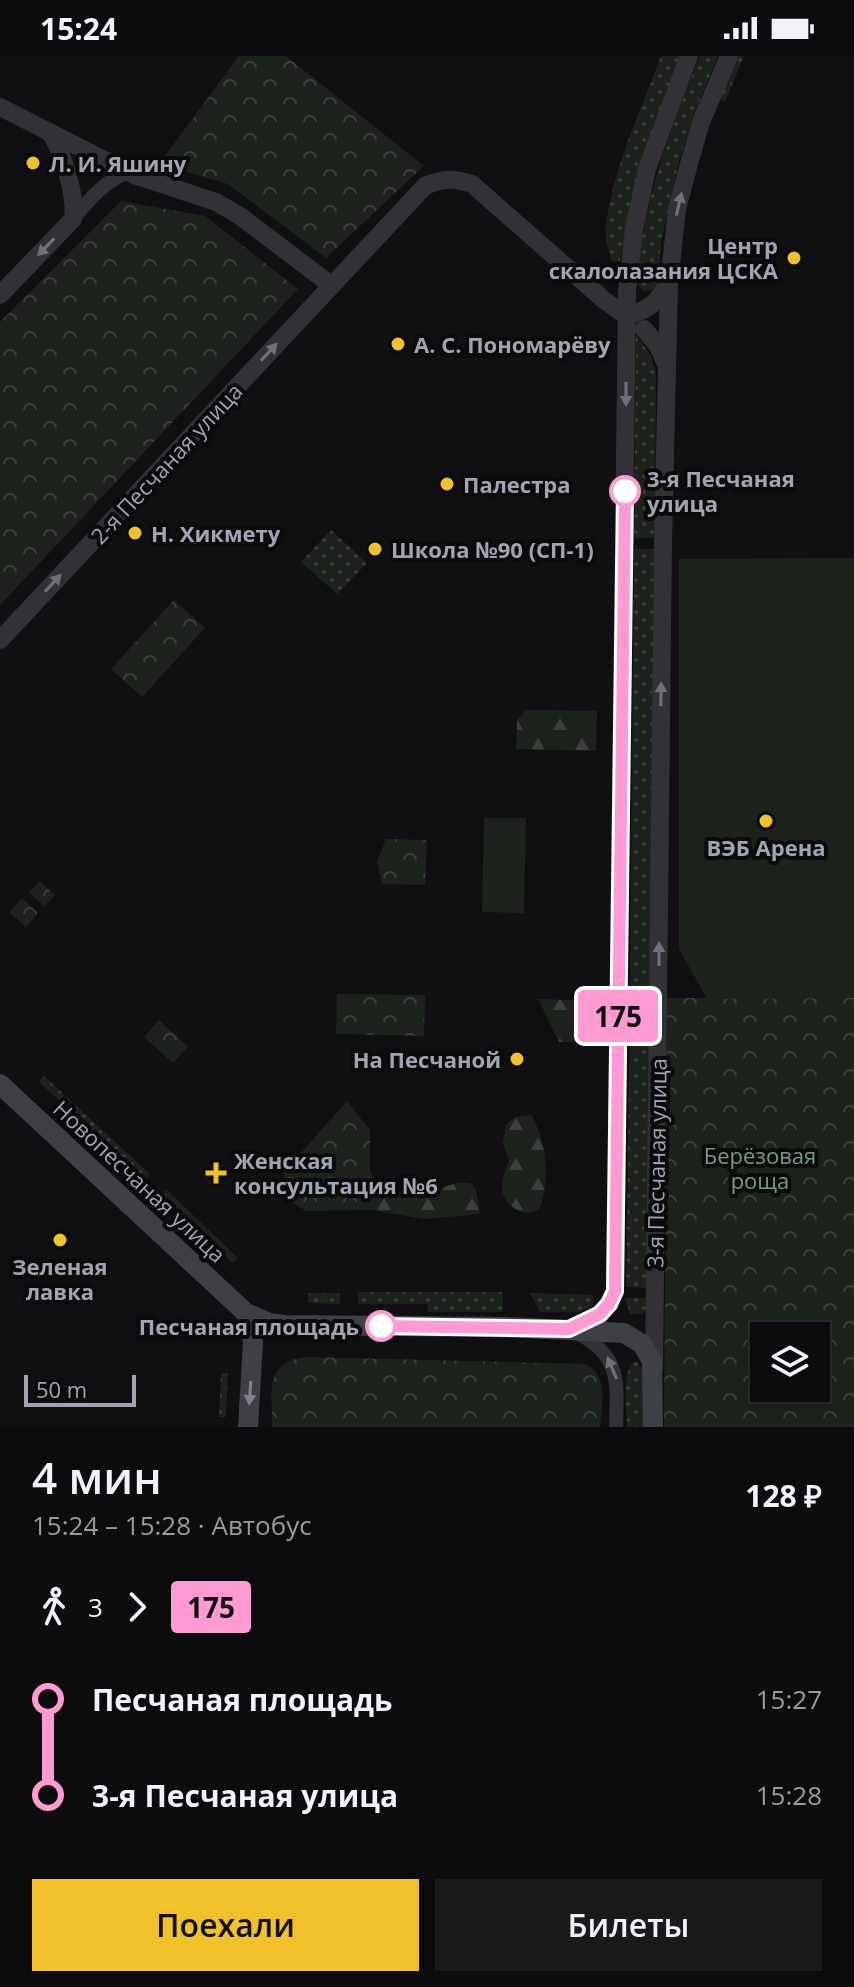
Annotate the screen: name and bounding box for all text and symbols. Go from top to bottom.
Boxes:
text: 15:24 [40,8,117,49]
place label: Л. И. Яшину [49,148,187,178]
marker: Л. И. Яшину [24,154,42,172]
one-way arrow [673,191,686,216]
place label: Центр скалолазания ЦСКА [549,230,779,285]
one-way arrow [37,237,55,256]
marker: Центр скалолазания ЦСКА [785,249,803,267]
place label: А. С. Пономарёву [414,329,611,359]
marker: А. С. Пономарёву [389,335,407,353]
one-way arrow [260,343,278,362]
street label: 2-я Песчаная улица [84,376,248,550]
one-way arrow [619,382,632,407]
place label: 3-я Песчаная улица [647,463,795,518]
place label: Палестра [463,469,571,499]
marker: Палестра [438,475,456,493]
marker: 3-я Песчаная улица [610,476,640,506]
place label: Н. Хикмету [151,518,281,548]
marker: Н. Хикмету [126,524,144,542]
place label: Школа №90 (СП-1) [391,534,594,564]
marker: Школа №90 (СП-1) [366,540,384,558]
one-way arrow [44,574,62,593]
one-way arrow [655,681,667,706]
marker: ВЭБ Арена [757,812,775,830]
place label: ВЭБ Арена [706,832,826,862]
one-way arrow [653,941,665,966]
line badge: 175 [572,990,664,1042]
text: 175 [594,997,642,1035]
place label: На Песчаной [353,1044,501,1074]
marker: На Песчаной [508,1050,526,1068]
street label: 3-я Песчаная улица [639,1058,673,1268]
street label: Новопесчаная улица [47,1093,233,1269]
park label: Берёзовая роща [704,1140,816,1195]
place label: Женская консультация №6 [234,1145,438,1200]
marker: Женская консультация №6 [205,1162,227,1184]
marker: Зеленая лавка [51,1231,69,1249]
place label: Зеленая лавка [12,1251,108,1306]
place label: Песчаная площадь [139,1311,359,1341]
marker: Песчаная площадь [366,1311,396,1341]
map controls [750,1322,830,1402]
button: layers [750,1322,830,1402]
one-way arrow [605,1357,618,1380]
scale bar [24,1371,136,1407]
text: 50 m [36,1374,87,1404]
one-way arrow [244,1381,257,1406]
text: 4 мин [32,1447,162,1507]
text: 128 ₽ [745,1475,822,1516]
text: 15:24 – 15:28 · Автобус [32,1507,312,1543]
icon: walk [32,1585,76,1629]
icon: forward [115,1585,159,1629]
text: 175 [187,1588,235,1626]
text: 3 [88,1589,103,1625]
text: Песчаная площадь [92,1679,392,1720]
text: 15:27 [756,1681,822,1717]
text: 3-я Песчаная улица [92,1775,398,1816]
text: 15:28 [756,1777,822,1813]
button: Поехали [32,1879,419,1971]
button: Билеты [435,1879,822,1971]

